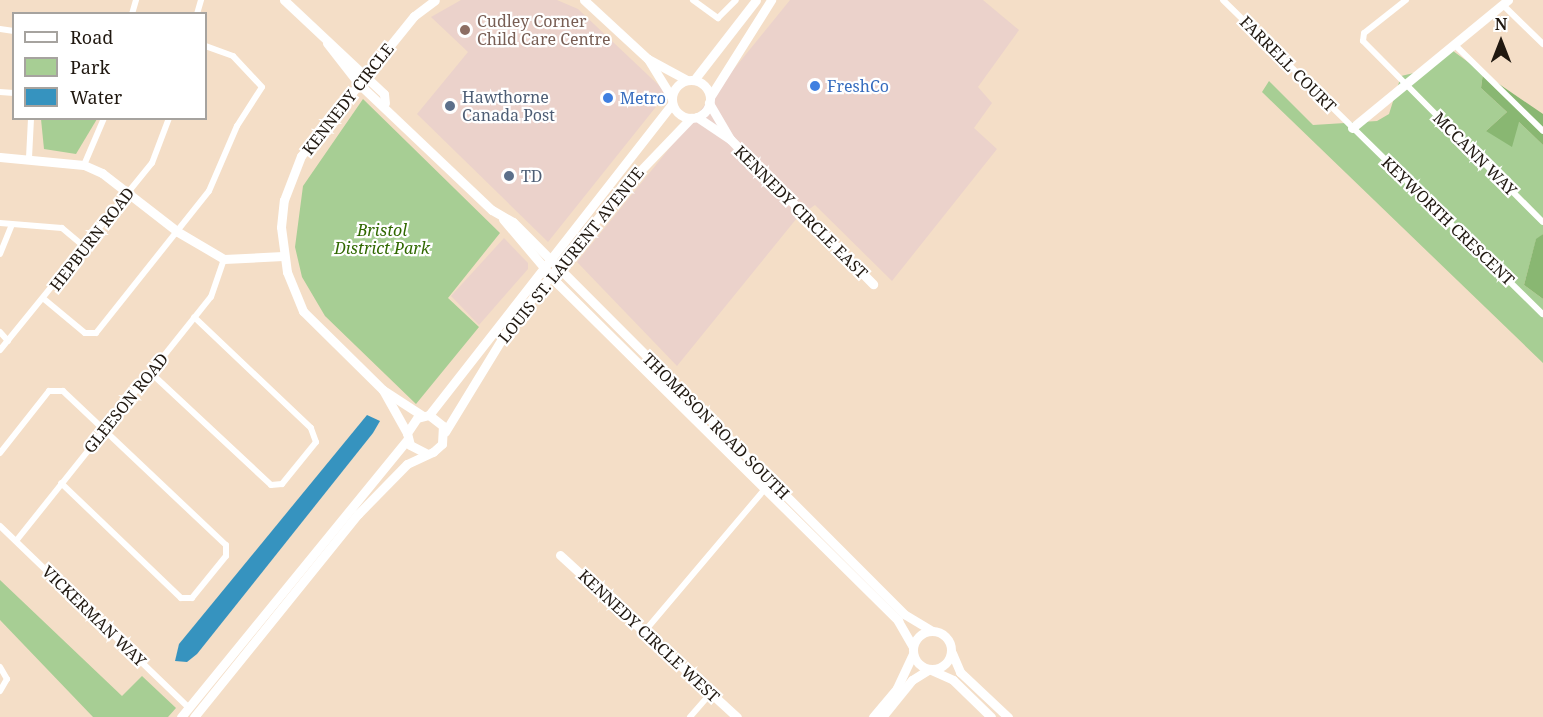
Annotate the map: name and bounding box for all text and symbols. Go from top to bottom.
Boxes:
place label: Cudley Corner Child Care Centre [477,11,611,49]
legend [12,12,207,120]
street label: FARRELL COURT [1236,12,1340,116]
north arrow [1471,12,1531,72]
text: N [1495,13,1507,35]
marker: Cudley Corner Child Care Centre [458,23,472,37]
text: Road [70,25,113,49]
street label: KENNEDY CIRCLE [298,39,398,159]
text: Park [70,55,110,79]
place label: FreshCo [827,76,889,96]
marker: FreshCo [808,79,822,93]
text: Water [70,85,122,109]
place label: Hawthorne Canada Post [462,87,555,125]
place label: Metro [620,88,666,108]
marker: Metro [601,91,615,105]
marker: Hawthorne Canada Post [443,99,457,113]
street label: MCCANN WAY [1429,108,1521,200]
street label: KENNEDY CIRCLE EAST [731,142,871,282]
street label: KEYWORTH CRESCENT [1378,153,1518,289]
street label: LOUIS ST. LAURENT AVENUE [494,163,648,347]
place label: TD [521,166,542,186]
marker: TD [502,169,516,183]
street label: HEPBURN ROAD [46,184,138,294]
park label: Bristol District Park [334,220,430,258]
street label: GLEESON ROAD [80,349,172,457]
street label: THOMPSON ROAD SOUTH [639,349,793,503]
street label: VICKERMAN WAY [38,562,150,670]
street label: KENNEDY CIRCLE WEST [575,566,723,706]

